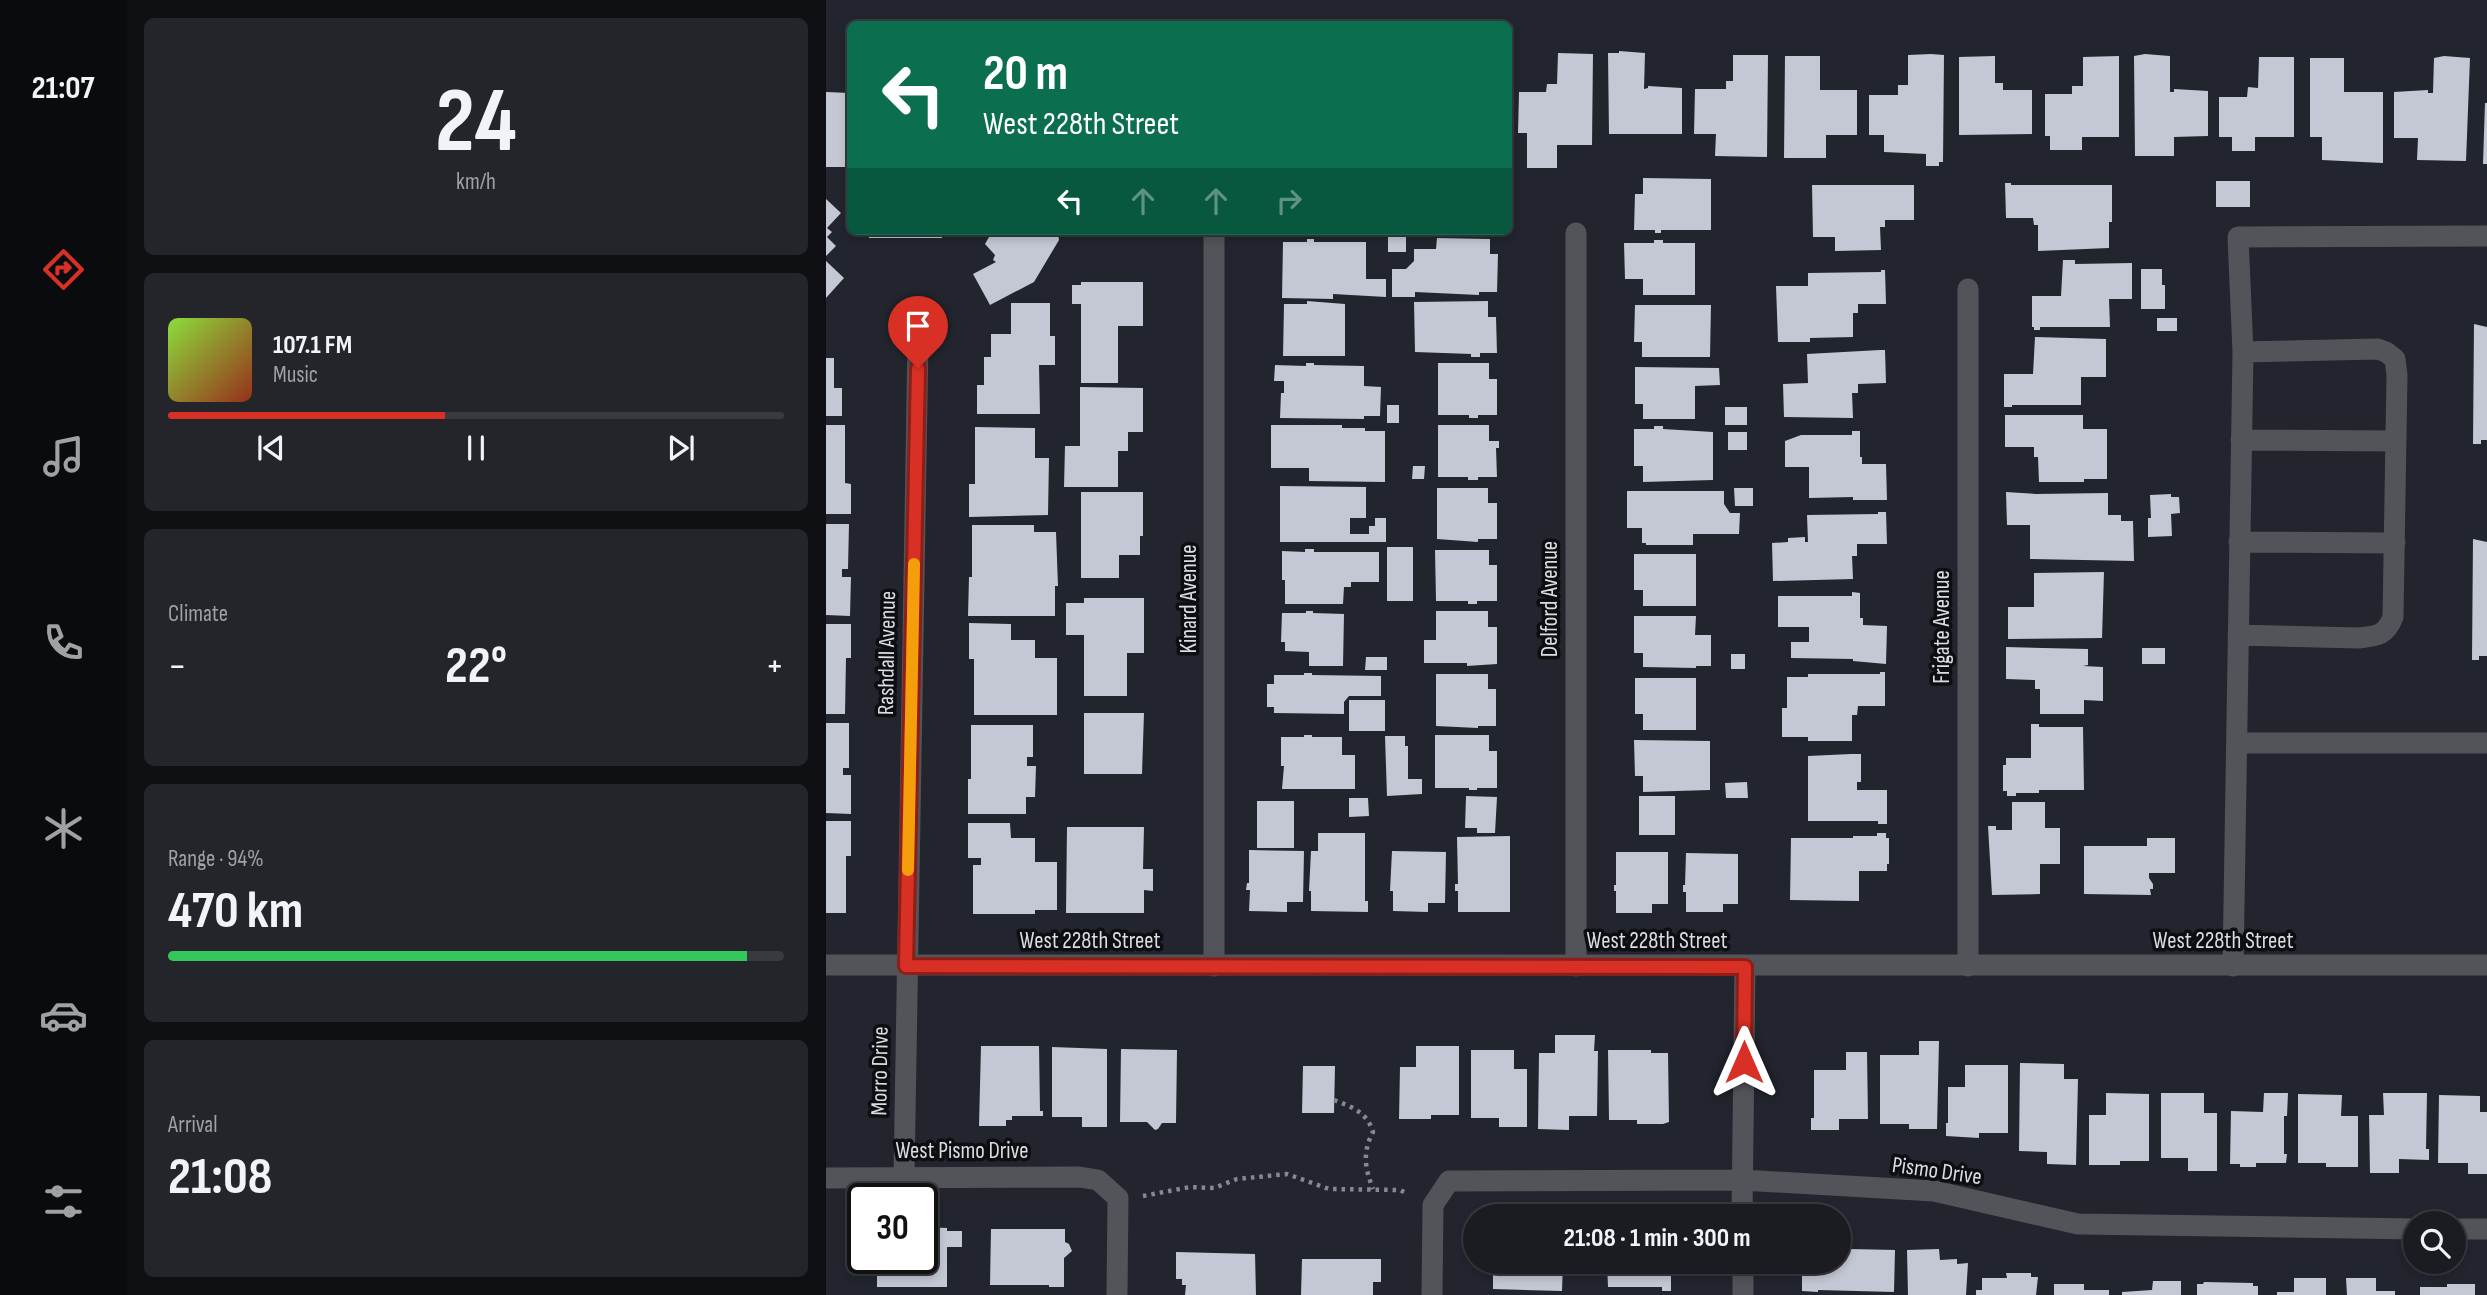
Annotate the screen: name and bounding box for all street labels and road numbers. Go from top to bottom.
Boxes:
street label: Delford Avenue [1536,541,1564,657]
street label: Kinard Avenue [1175,544,1203,654]
street label: Frigate Avenue [1928,570,1956,684]
street label: Rashdall Avenue [872,591,902,715]
street label: West 228th Street [1020,927,1160,955]
street label: West 228th Street [1587,927,1727,955]
street label: West 228th Street [2153,927,2293,955]
street label: Morro Drive [865,1026,895,1116]
street label: West Pismo Drive [895,1137,1029,1165]
street label: Pismo Drive [1890,1151,1984,1191]

